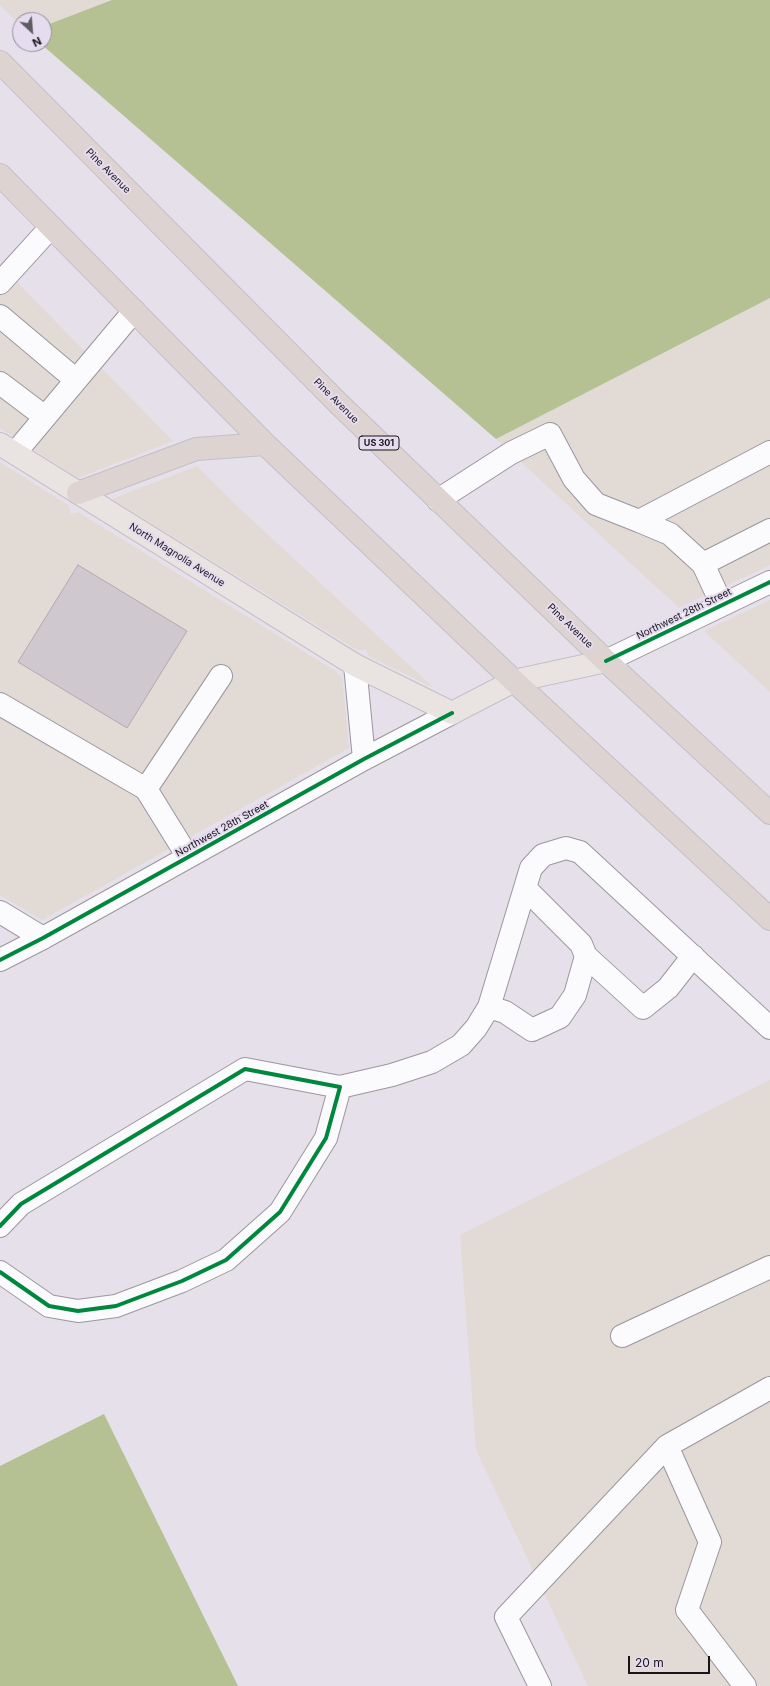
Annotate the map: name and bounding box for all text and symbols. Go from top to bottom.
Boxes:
north arrow [12,12,52,52]
text: N [30,34,44,50]
street label: Pine Avenue [83,146,133,196]
street label: Pine Avenue [311,376,361,426]
road number: US 301 [359,436,399,450]
street label: North Magnolia Avenue [127,521,227,589]
street label: Northwest 28th Street [634,586,734,642]
street label: Pine Avenue [545,601,595,651]
street label: Northwest 28th Street [173,798,271,860]
scale bar [630,1648,712,1674]
text: 20 m [635,1655,664,1670]

